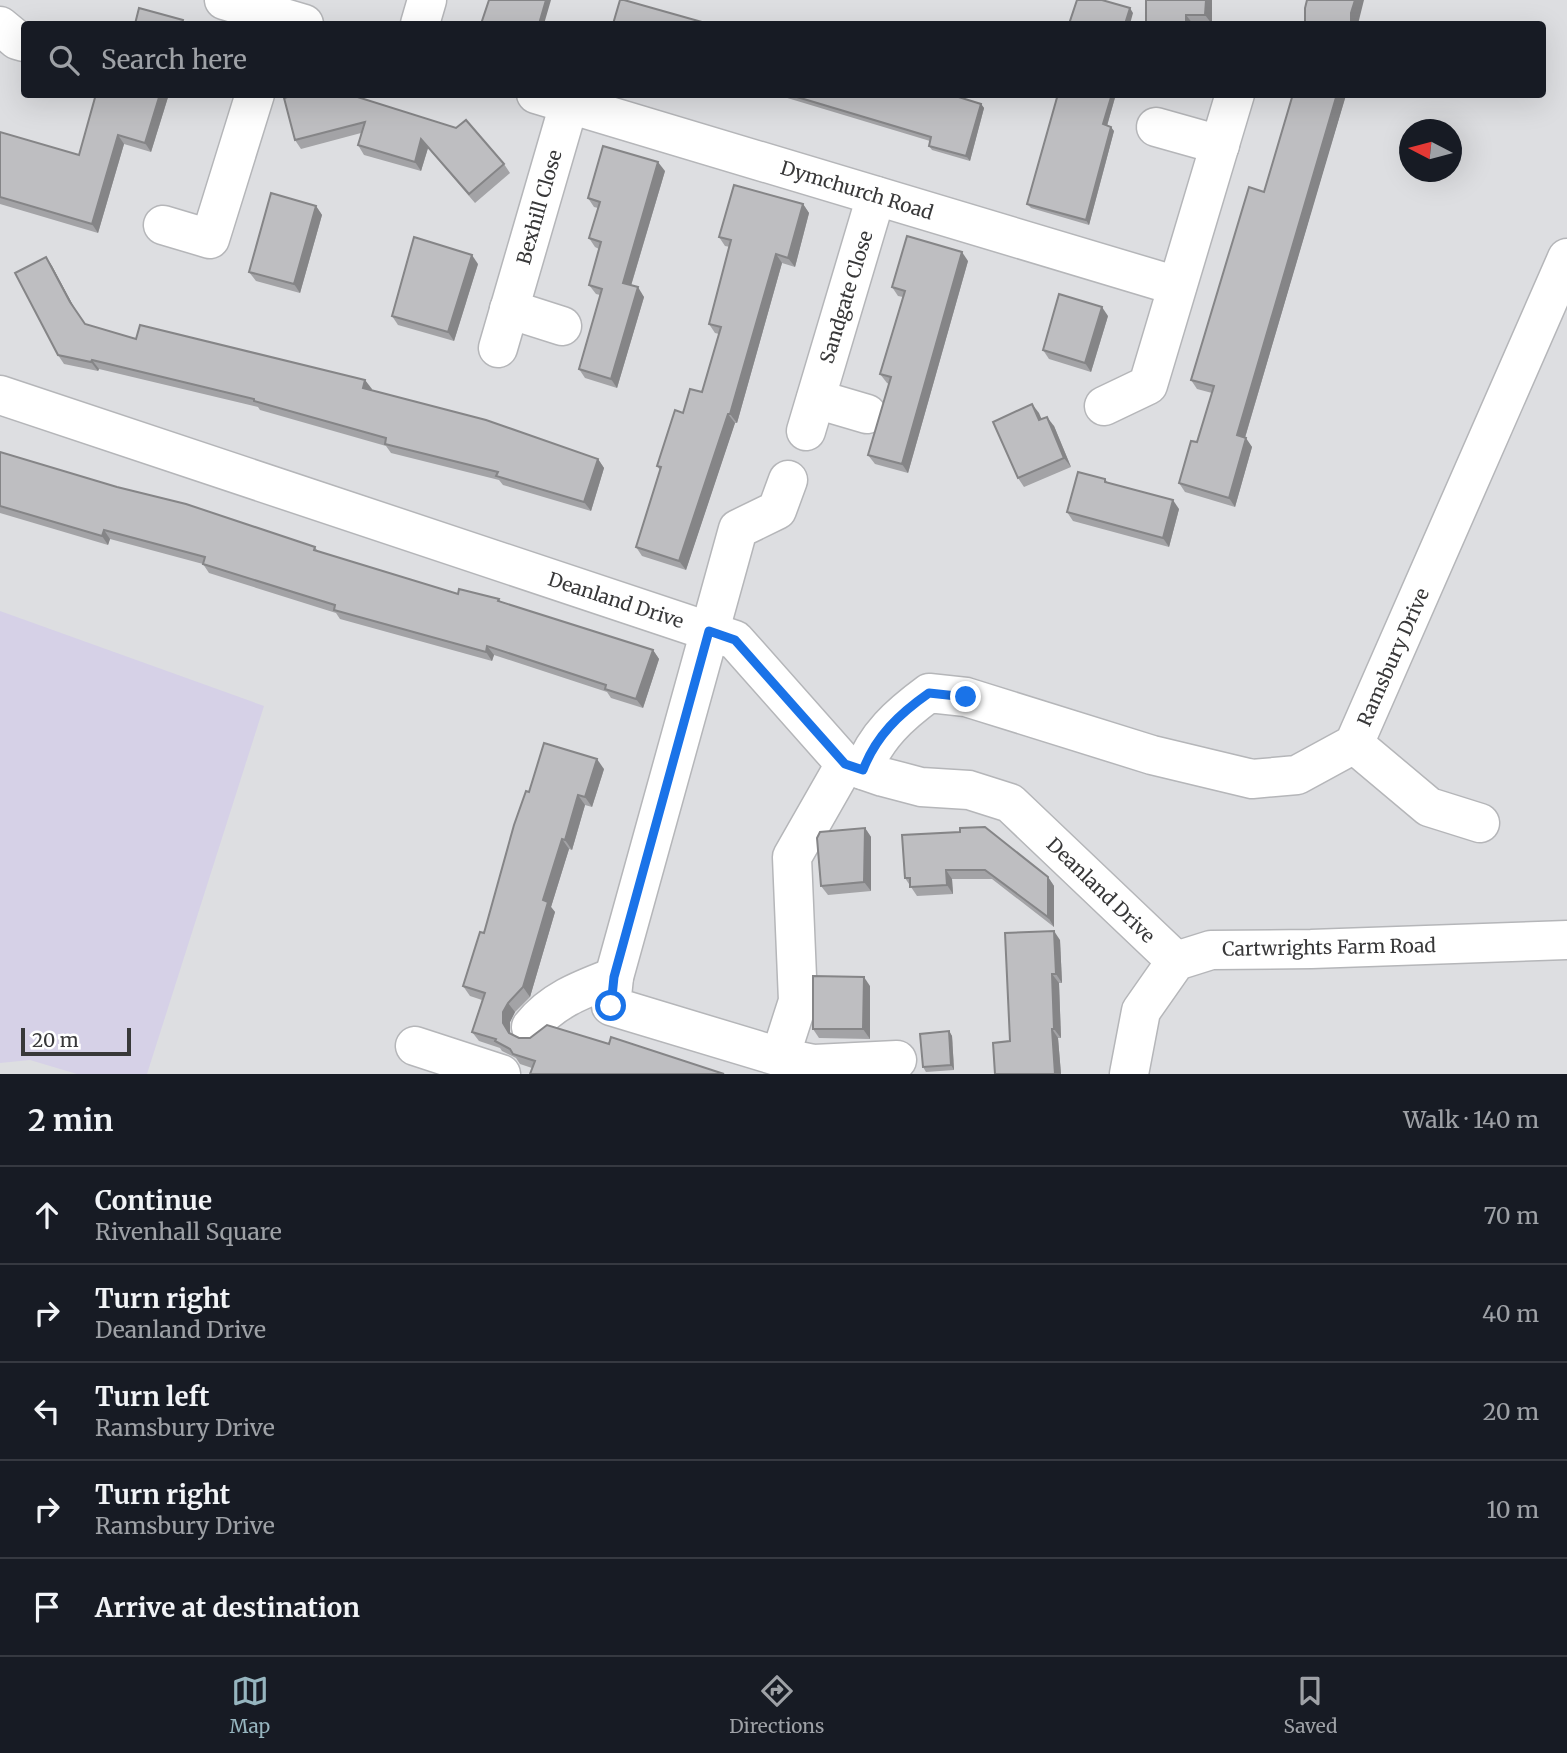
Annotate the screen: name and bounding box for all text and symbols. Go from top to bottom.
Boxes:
search box [21,21,1546,98]
icon: search [45,41,83,79]
text: Search here [101,43,247,76]
north arrow [1399,119,1462,182]
street label: Bexhill Close [511,147,567,267]
street label: Dymchurch Road [778,155,936,225]
street label: Sandgate Close [814,228,878,366]
street label: Deanland Drive [545,567,687,633]
street label: Ramsbury Drive [1352,584,1434,730]
route end [950,681,981,712]
street label: Deanland Drive [1042,832,1160,948]
street label: Cartwrights Farm Road [1222,933,1436,961]
route start [595,990,626,1021]
scale bar [21,1025,131,1057]
text: 20 m [32,1028,79,1052]
text: 2 min [28,1101,113,1139]
text: Walk · 140 m [1403,1105,1539,1134]
text: Continue [95,1184,212,1217]
icon: ahead [28,1196,66,1234]
text: 70 m [1483,1201,1539,1230]
text: Rivenhall Square [95,1217,282,1246]
text: Turn right [95,1282,230,1315]
icon: right [28,1294,66,1332]
text: 40 m [1482,1299,1539,1328]
text: Deanland Drive [95,1315,266,1344]
text: Turn left [95,1380,209,1413]
icon: left [28,1392,66,1430]
text: 20 m [1483,1397,1539,1426]
text: Ramsbury Drive [95,1413,275,1442]
text: Turn right [95,1478,230,1511]
icon: right [28,1490,66,1528]
text: 10 m [1486,1495,1539,1524]
text: Ramsbury Drive [95,1511,275,1540]
icon: arrive [28,1588,66,1626]
text: Arrive at destination [95,1591,360,1624]
tab: Map [230,1672,270,1738]
tab: Directions [729,1672,824,1738]
tab: Saved [1284,1672,1337,1738]

